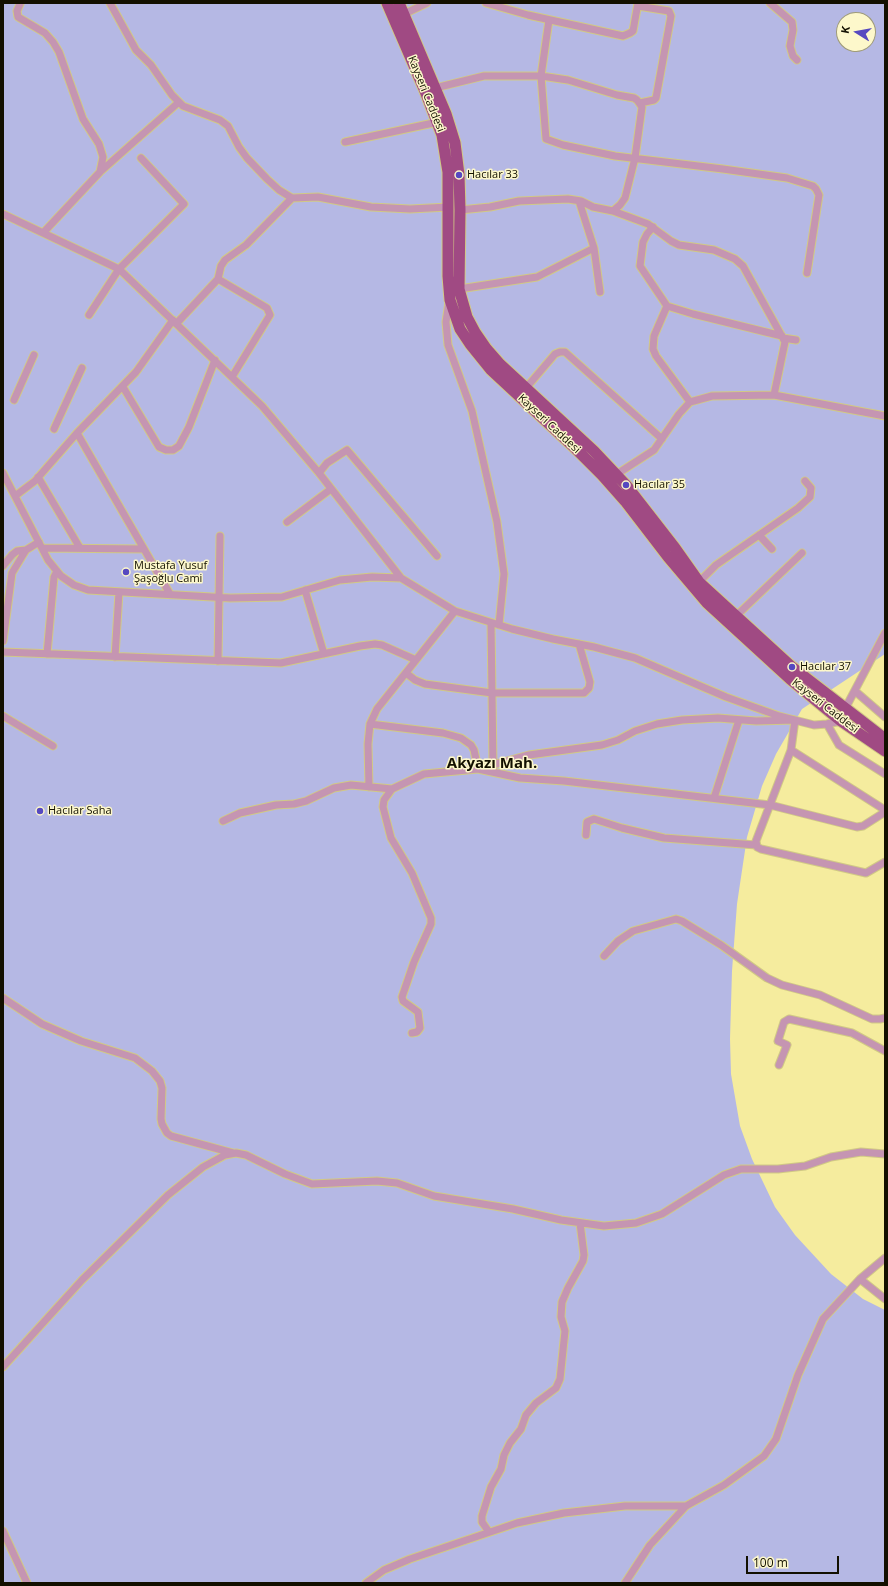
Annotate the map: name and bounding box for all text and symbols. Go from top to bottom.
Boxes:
north arrow [836,12,876,52]
text: K [837,25,853,35]
street label: Kayseri Caddesi [405,54,447,134]
place label: Hacılar 33 [467,168,518,182]
marker: Hacılar 33 [454,170,464,180]
street label: Kayseri Caddesi [515,392,583,456]
place label: Hacılar 35 [634,478,685,492]
marker: Hacılar 35 [621,480,631,490]
place label: Mustafa Yusuf Şaşoğlu Cami [134,559,207,585]
marker: Mustafa Yusuf Şaşoğlu Cami [121,567,131,577]
place label: Hacılar 37 [800,660,851,674]
marker: Hacılar 37 [787,662,797,672]
street label: Kayseri Caddesi [789,676,861,736]
district label: Akyazı Mah. [447,755,537,773]
place label: Hacılar Saha [48,804,112,818]
marker: Hacılar Saha [35,806,45,816]
scale bar [748,1548,841,1574]
text: 100 m [753,1554,788,1571]

